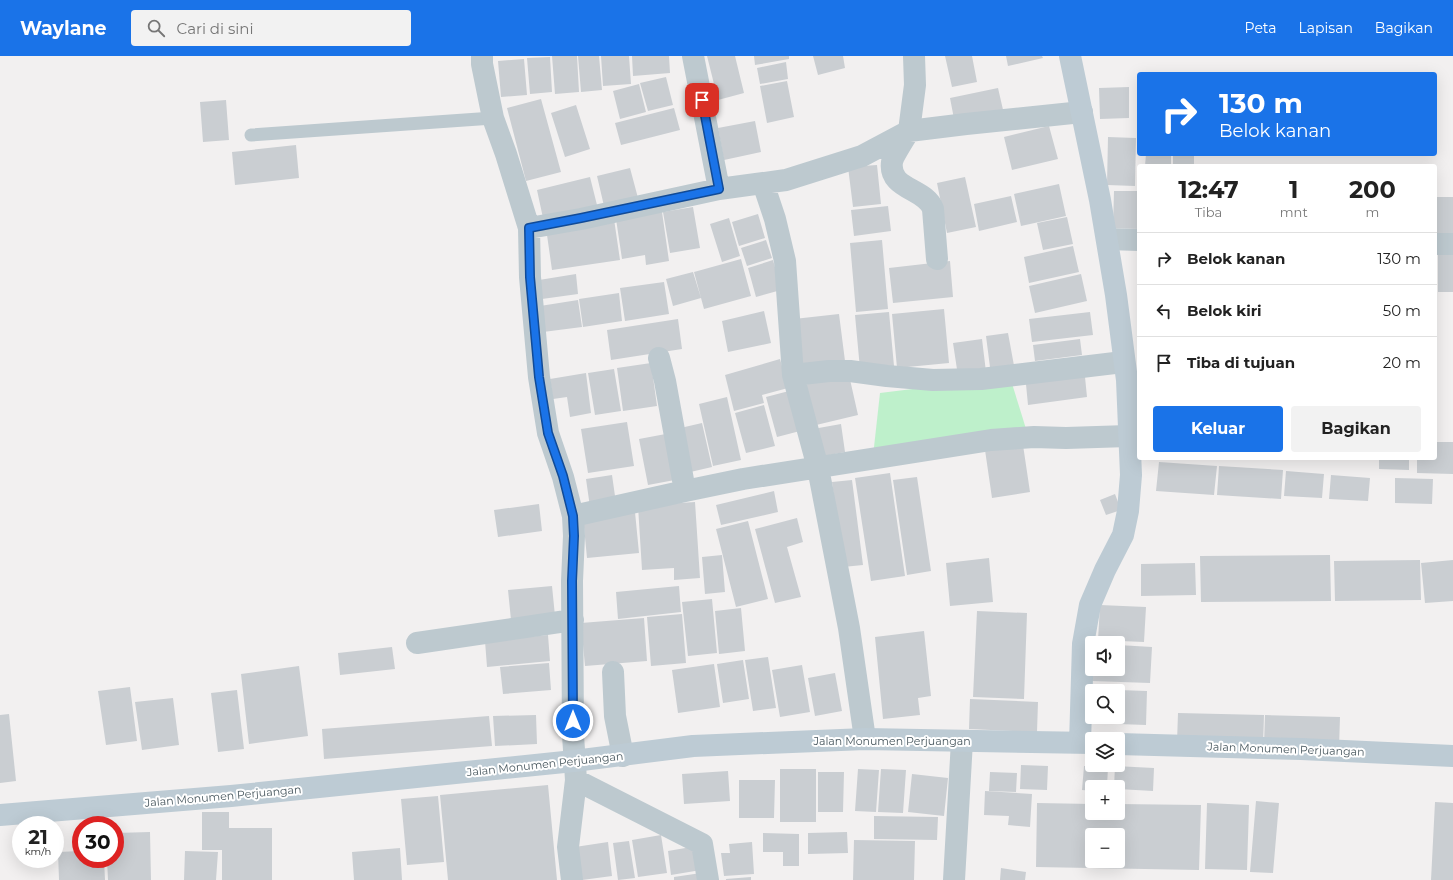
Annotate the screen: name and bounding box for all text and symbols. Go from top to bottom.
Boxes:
search box [131,10,411,46]
text: Waylane [20,17,107,40]
icon: search [145,17,167,39]
text: Cari di sini [177,19,254,38]
text: Peta [1245,19,1277,37]
text: Lapisan [1299,19,1353,37]
text: Bagikan [1375,19,1433,37]
pin [685,83,719,117]
text: 130 m [1219,86,1303,120]
icon: right [1153,88,1205,140]
icon: arrive [691,89,713,111]
text: Belok kanan [1219,120,1331,142]
text: 12:47 [1178,175,1239,204]
text: 1 [1289,175,1298,204]
text: 200 [1349,175,1396,204]
text: Tiba [1195,204,1222,220]
text: mnt [1280,204,1308,220]
text: m [1365,204,1379,220]
icon: right [1153,248,1175,270]
text: Belok kanan [1187,249,1285,268]
text: 130 m [1377,249,1421,268]
icon: left [1153,300,1175,322]
text: Belok kiri [1187,301,1262,320]
text: 50 m [1383,301,1421,320]
icon: arrive [1153,352,1175,374]
text: Tiba di tujuan [1187,353,1295,372]
text: 20 m [1383,353,1421,372]
button: Keluar [1153,406,1283,452]
button: Bagikan [1291,406,1421,452]
map controls [1085,636,1125,868]
button: sound [1085,636,1125,676]
button: search [1085,684,1125,724]
position arrow [552,700,594,742]
button: layers [1085,732,1125,772]
street label: Jalan Monumen Perjuangan [812,734,971,748]
street label: Jalan Monumen Perjuangan [1206,739,1365,759]
street label: Jalan Monumen Perjuangan [465,749,624,779]
button: + [1085,780,1125,820]
street label: Jalan Monumen Perjuangan [143,782,302,810]
speed limit sign: 30 [72,816,124,868]
text: 21 [28,825,48,849]
button: − [1085,828,1125,868]
text: km/h [25,845,51,858]

